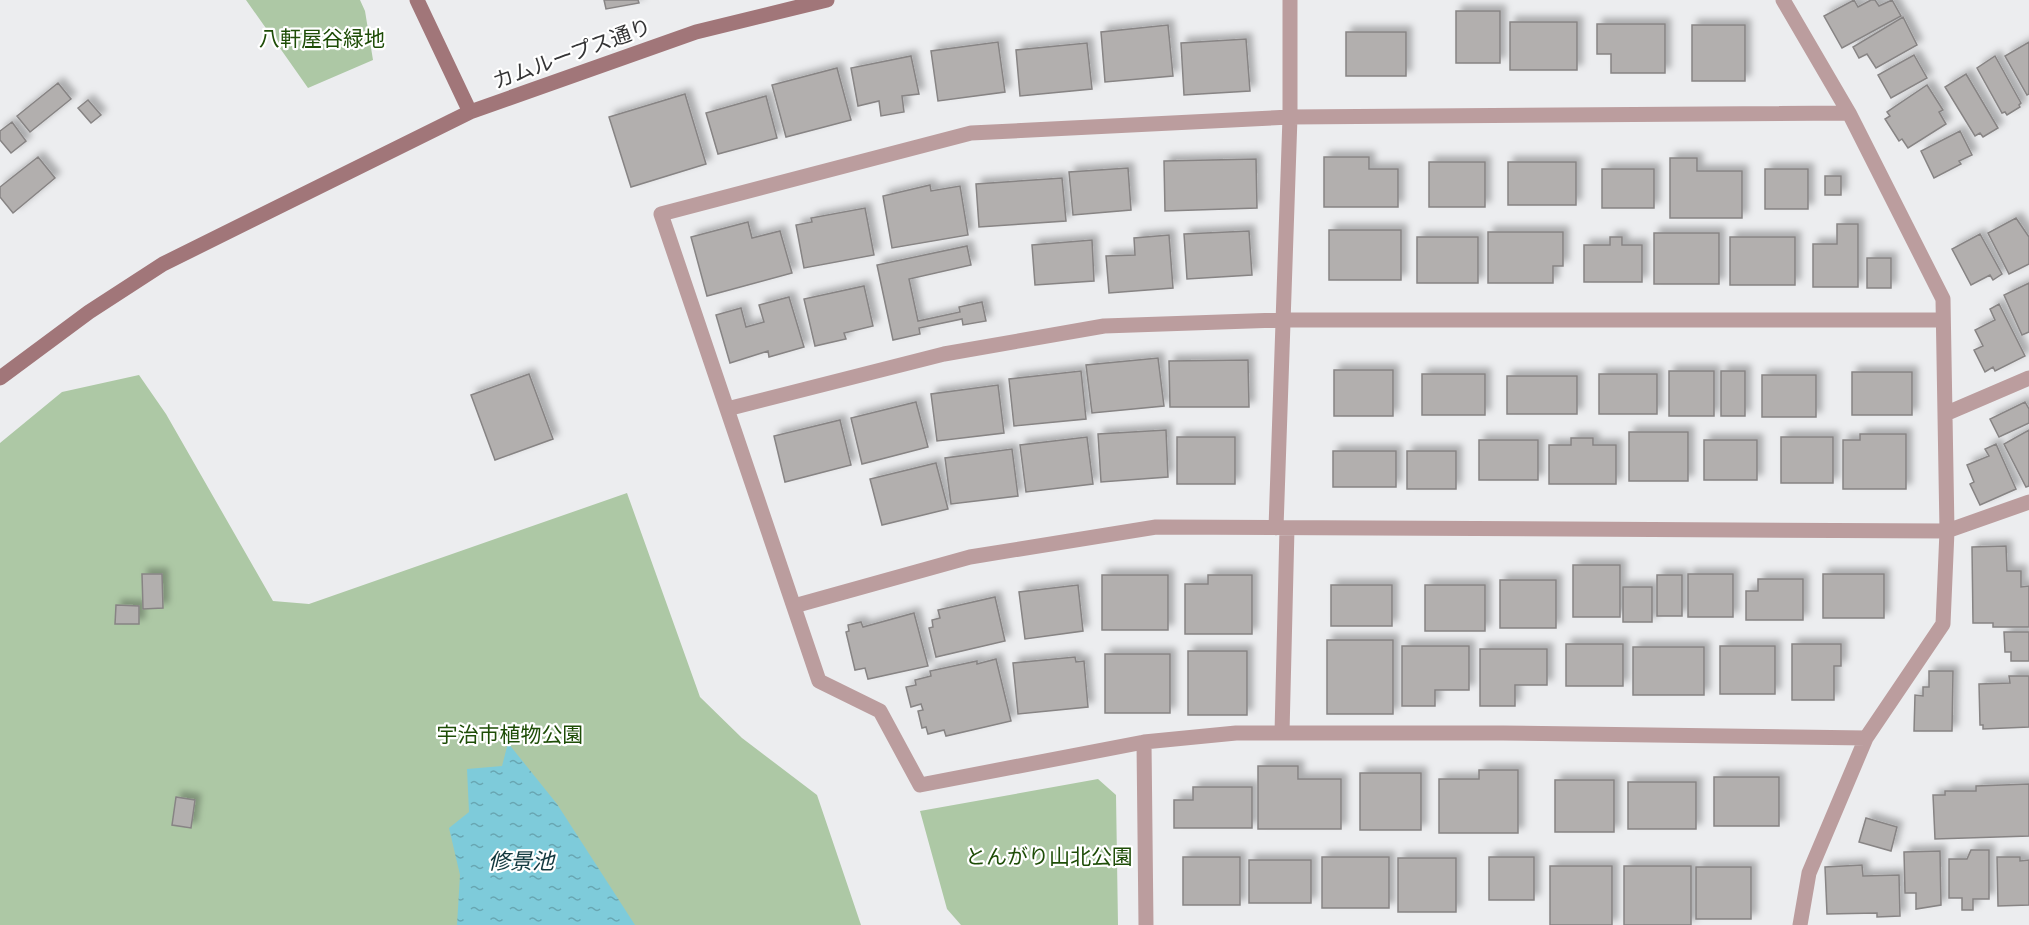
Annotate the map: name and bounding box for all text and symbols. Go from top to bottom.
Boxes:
street label: カムループス通り [489,12,654,94]
park label: 八軒屋谷緑地 [259,25,385,51]
park label: 宇治市植物公園 [437,721,584,747]
park label: とんがり山北公園 [965,843,1133,869]
water label: 修景池 [488,847,556,875]

